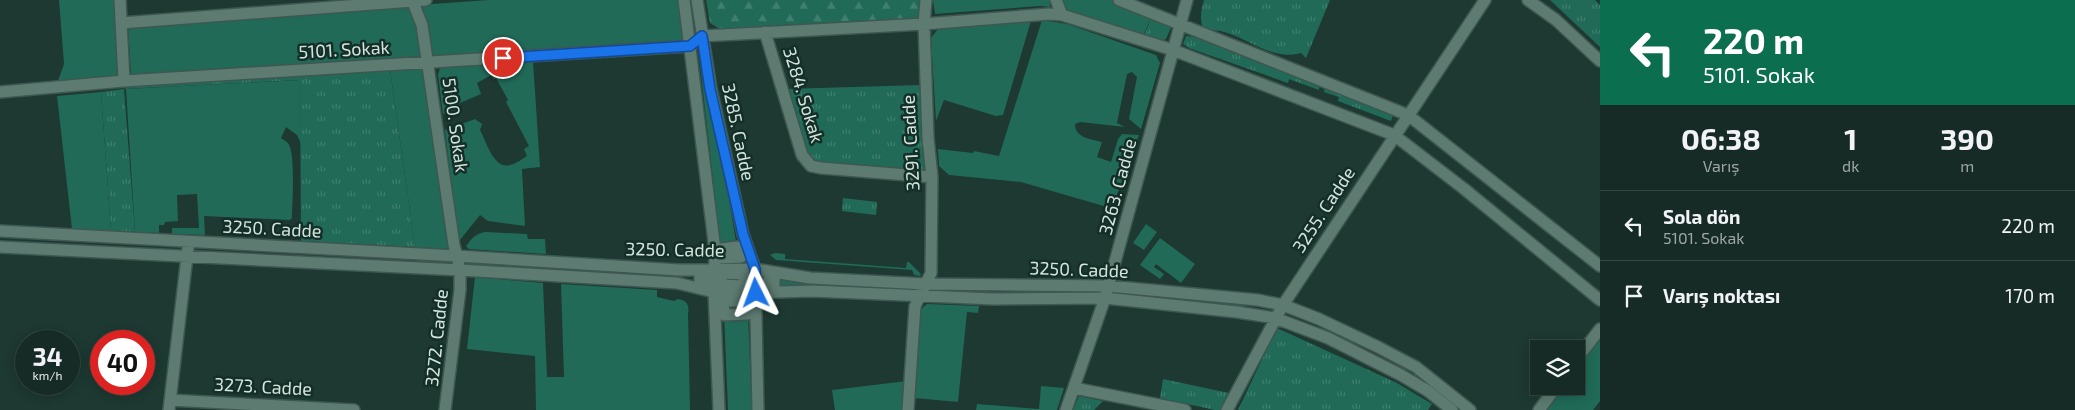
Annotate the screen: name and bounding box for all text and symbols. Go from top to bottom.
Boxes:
text: 220 m [1703,19,1804,61]
icon: left [1620,20,1685,85]
street label: 5101. Sokak [298,36,390,62]
pin [482,37,524,79]
icon: arrive [489,44,517,72]
street label: 3284. Sokak [779,44,829,145]
text: 5101. Sokak [1703,61,1815,87]
street label: 5100. Sokak [438,76,474,174]
street label: 3285. Cadde [718,81,760,183]
street label: 3291. Cadde [897,94,924,192]
text: 06:38 [1681,120,1761,156]
text: 1 [1844,120,1857,156]
text: 390 [1940,120,1994,156]
street label: 3263. Cadde [1094,136,1140,237]
text: Varış [1703,156,1739,175]
text: dk [1842,156,1859,175]
text: m [1960,156,1974,175]
street label: 3255. Cadde [1287,162,1359,257]
text: Sola dön [1663,205,1740,228]
icon: left [1620,212,1648,240]
street label: 3250. Cadde [222,214,322,242]
text: 220 m [2001,214,2055,237]
text: 5101. Sokak [1663,228,1744,247]
street label: 3250. Cadde [625,237,725,261]
street label: 3250. Cadde [1029,256,1129,282]
position arrow [729,266,781,318]
icon: arrive [1620,282,1648,310]
text: Varış noktası [1663,284,1780,307]
text: 170 m [2005,284,2055,307]
street label: 3272. Cadde [420,288,452,388]
speed limit sign: 40 [90,330,155,395]
map controls [1530,340,1585,395]
button: layers [1530,340,1585,395]
text: 34 [32,341,63,371]
text: km/h [33,368,62,382]
street label: 3273. Cadde [214,372,313,400]

